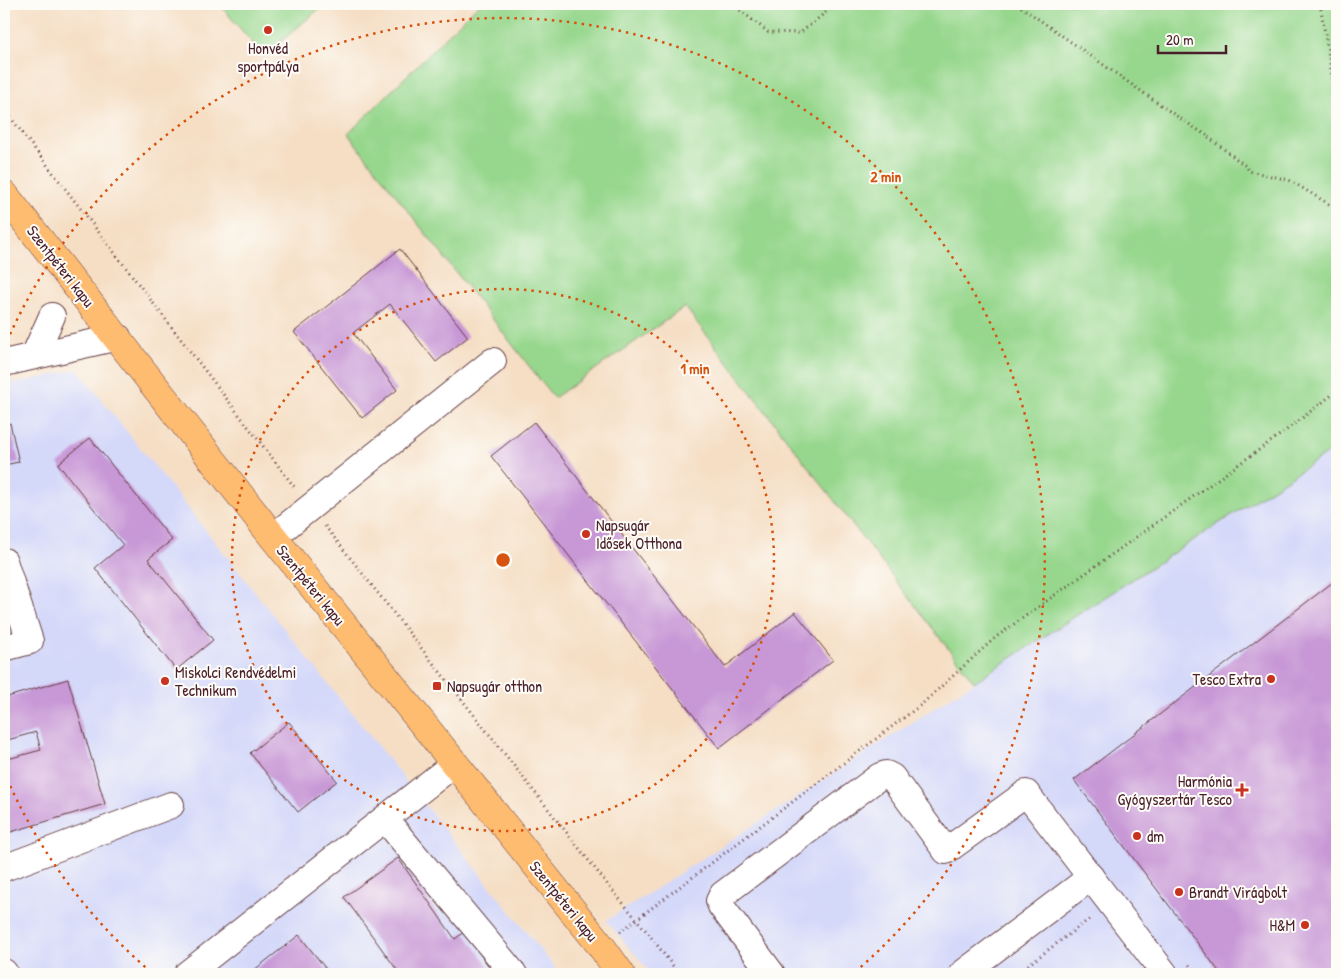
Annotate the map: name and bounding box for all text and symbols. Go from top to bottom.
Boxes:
scale bar [1158,22,1226,54]
marker: Honvéd sportpálya [262,24,274,36]
text: 20 m [1166,29,1193,50]
place label: Honvéd sportpálya [237,37,299,77]
text: 2 min [871,166,902,187]
street label: Szentpéteri kapu [22,221,100,312]
text: 1 min [680,358,710,379]
place label: Napsugár Idősek Otthona [596,514,682,554]
marker: Napsugár Idősek Otthona [580,528,592,540]
street label: Szentpéteri kapu [272,540,351,630]
centre of rings [494,551,512,569]
place label: Miskolci Rendvédelmi Technikum [175,661,296,701]
place label: Tesco Extra [1192,668,1261,690]
marker: Tesco Extra [1265,673,1277,685]
marker: Miskolci Rendvédelmi Technikum [159,675,171,687]
place label: Napsugár otthon [447,675,542,697]
marker: Napsugár otthon [431,680,443,692]
place label: Harmónia Gyógyszertár Tesco [1117,770,1233,810]
marker: Harmónia Gyógyszertár Tesco [1236,784,1248,796]
place label: dm [1147,825,1164,847]
marker: dm [1131,830,1143,842]
street label: Szentpéteri kapu [525,856,604,946]
place label: Brandt Virágbolt [1189,881,1288,903]
marker: Brandt Virágbolt [1173,886,1185,898]
place label: H&M [1270,914,1295,936]
marker: H&M [1299,919,1311,931]

